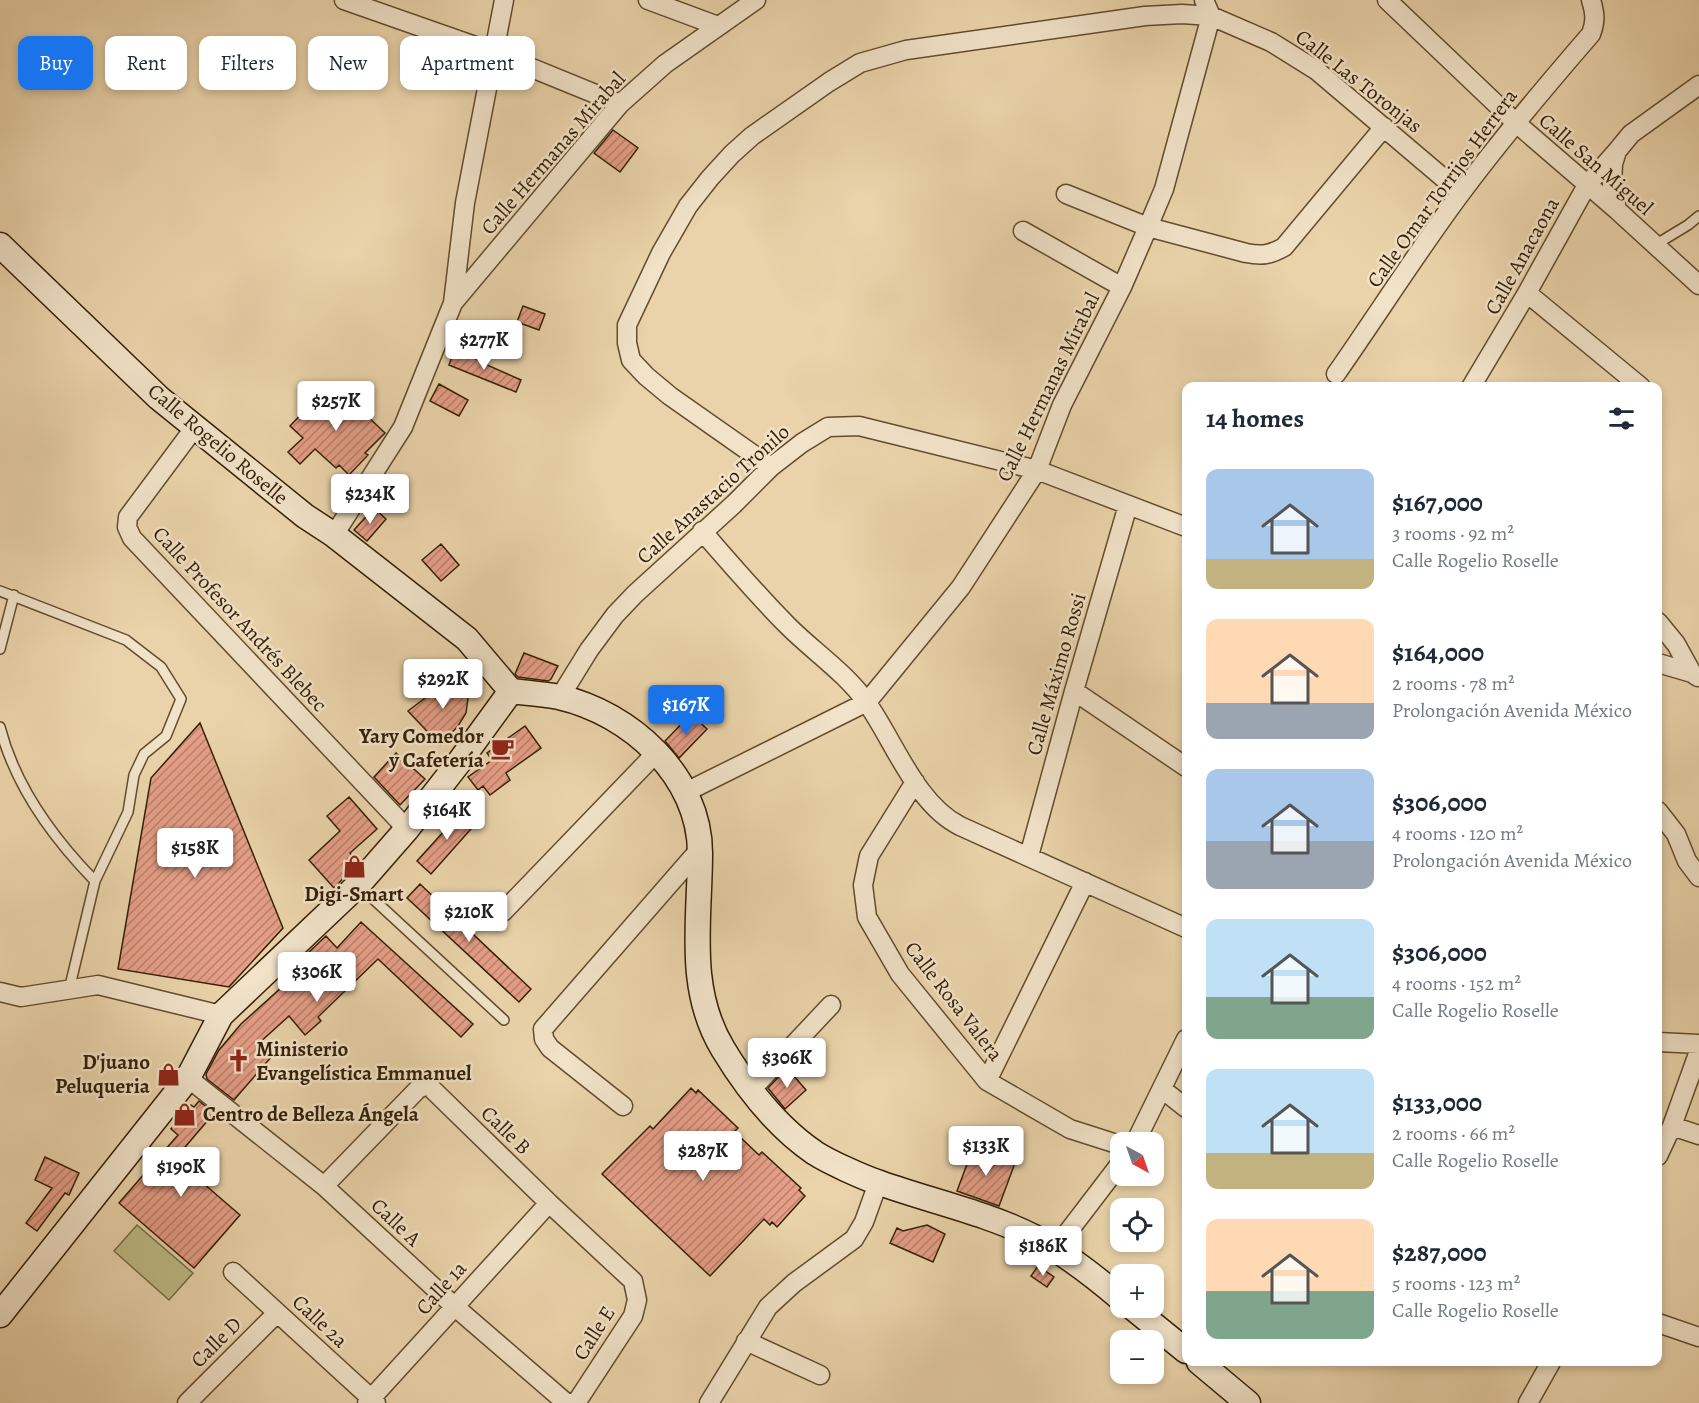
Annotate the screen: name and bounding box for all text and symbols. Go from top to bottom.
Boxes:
street label: Calle Las Toronjas [1290,23,1428,139]
chip: Buy [18,36,93,90]
chip: Rent [105,36,187,90]
chip: Filters [199,36,296,90]
chip: New [308,36,388,90]
chip: Apartment [400,36,535,90]
street label: Calle Hermanas Mirabal [474,66,632,240]
street label: Calle Omar Torrijos Herrera [1360,83,1524,293]
street label: Calle San Miguel [1533,107,1659,221]
street label: Calle Anacaona [1478,192,1566,320]
street label: Calle Hermanas Mirabal [990,288,1106,486]
pin: $277K [442,320,526,371]
text: $277K [459,326,509,353]
street label: Calle Rogelio Roselle [142,377,294,511]
pin: $257K [294,381,378,432]
text: $257K [311,387,361,414]
text: 14 homes [1206,401,1304,436]
icon: filters [1605,402,1638,435]
street label: Calle Anastacio Tronilo [631,418,795,570]
pin: $234K [328,474,412,525]
text: $234K [345,480,395,507]
text: $167,000 [1392,485,1483,520]
icon: home [1254,493,1326,565]
street label: Calle Profesor Andrés Blebec [147,520,333,718]
text: 3 rooms · 92 m² [1392,520,1514,547]
text: Calle Rogelio Roselle [1392,547,1559,574]
street label: Calle Máximo Rossi [1019,590,1093,758]
text: $164,000 [1392,635,1484,670]
icon: home [1254,643,1326,715]
pin: $292K [401,659,485,710]
text: $292K [417,665,469,692]
text: 2 rooms · 78 m² [1392,670,1515,697]
pin: $167K [644,685,728,736]
text: $167K [662,691,710,718]
text: Prolongación Avenida México [1392,697,1632,724]
place label: Yary Comedor y Cafetería [358,722,485,774]
cafe icon: Yary Comedor y Cafetería [489,735,515,761]
text: $306,000 [1392,785,1487,820]
pin: $164K [405,790,489,841]
icon: home [1254,793,1326,865]
text: $164K [423,796,471,823]
text: 4 rooms · 120 m² [1392,820,1523,847]
pin: $158K [153,828,237,879]
text: $158K [171,834,219,861]
text: Prolongación Avenida México [1392,847,1632,874]
shop icon: Digi-Smart [341,853,367,879]
place label: Digi-Smart [304,880,404,908]
pin: $210K [427,892,511,943]
text: $210K [444,898,494,925]
street label: Calle Rosa Valera [898,935,1010,1067]
text: $306,000 [1392,935,1487,970]
icon: home [1254,943,1326,1015]
pin: $306K [275,952,359,1003]
text: $306K [292,958,342,985]
text: 4 rooms · 152 m² [1392,970,1521,997]
text: Calle Rogelio Roselle [1392,997,1559,1024]
place label: Ministerio Evangelística Emmanuel [256,1035,472,1087]
pin: $306K [745,1038,829,1089]
text: $306K [762,1044,812,1071]
place label: D'juano Peluqueria [55,1048,151,1100]
church icon: Ministerio Evangelística Emmanuel [225,1048,251,1074]
shop icon: D'juano Peluqueria [155,1061,181,1087]
text: $133,000 [1392,1085,1482,1120]
icon: home [1254,1093,1326,1165]
street label: Calle B [475,1099,537,1161]
place label: Centro de Belleza Ángela [203,1100,420,1128]
shop icon: Centro de Belleza Ángela [172,1101,198,1127]
text: 2 rooms · 66 m² [1392,1120,1515,1147]
pin: $133K [944,1126,1028,1177]
pin: $287K [661,1131,745,1182]
text: $133K [963,1132,1009,1159]
north arrow [1110,1132,1164,1186]
map controls [1110,1132,1164,1384]
text: $287K [678,1137,728,1164]
pin: $190K [139,1147,223,1198]
text: Calle Rogelio Roselle [1392,1147,1559,1174]
text: $190K [157,1153,205,1180]
street label: Calle A [365,1192,428,1253]
button: locate [1110,1198,1164,1252]
pin: $186K [1001,1226,1085,1277]
text: $186K [1019,1232,1067,1259]
text: $287,000 [1392,1235,1486,1270]
icon: home [1254,1243,1326,1315]
street label: Calle 1a [409,1255,473,1321]
button: + [1110,1264,1164,1318]
text: 5 rooms · 123 m² [1392,1270,1520,1297]
street label: Calle 2a [286,1288,354,1354]
text: Calle Rogelio Roselle [1392,1297,1559,1324]
street label: Calle E [566,1300,622,1366]
street label: Calle D [184,1310,248,1374]
button: − [1110,1330,1164,1384]

